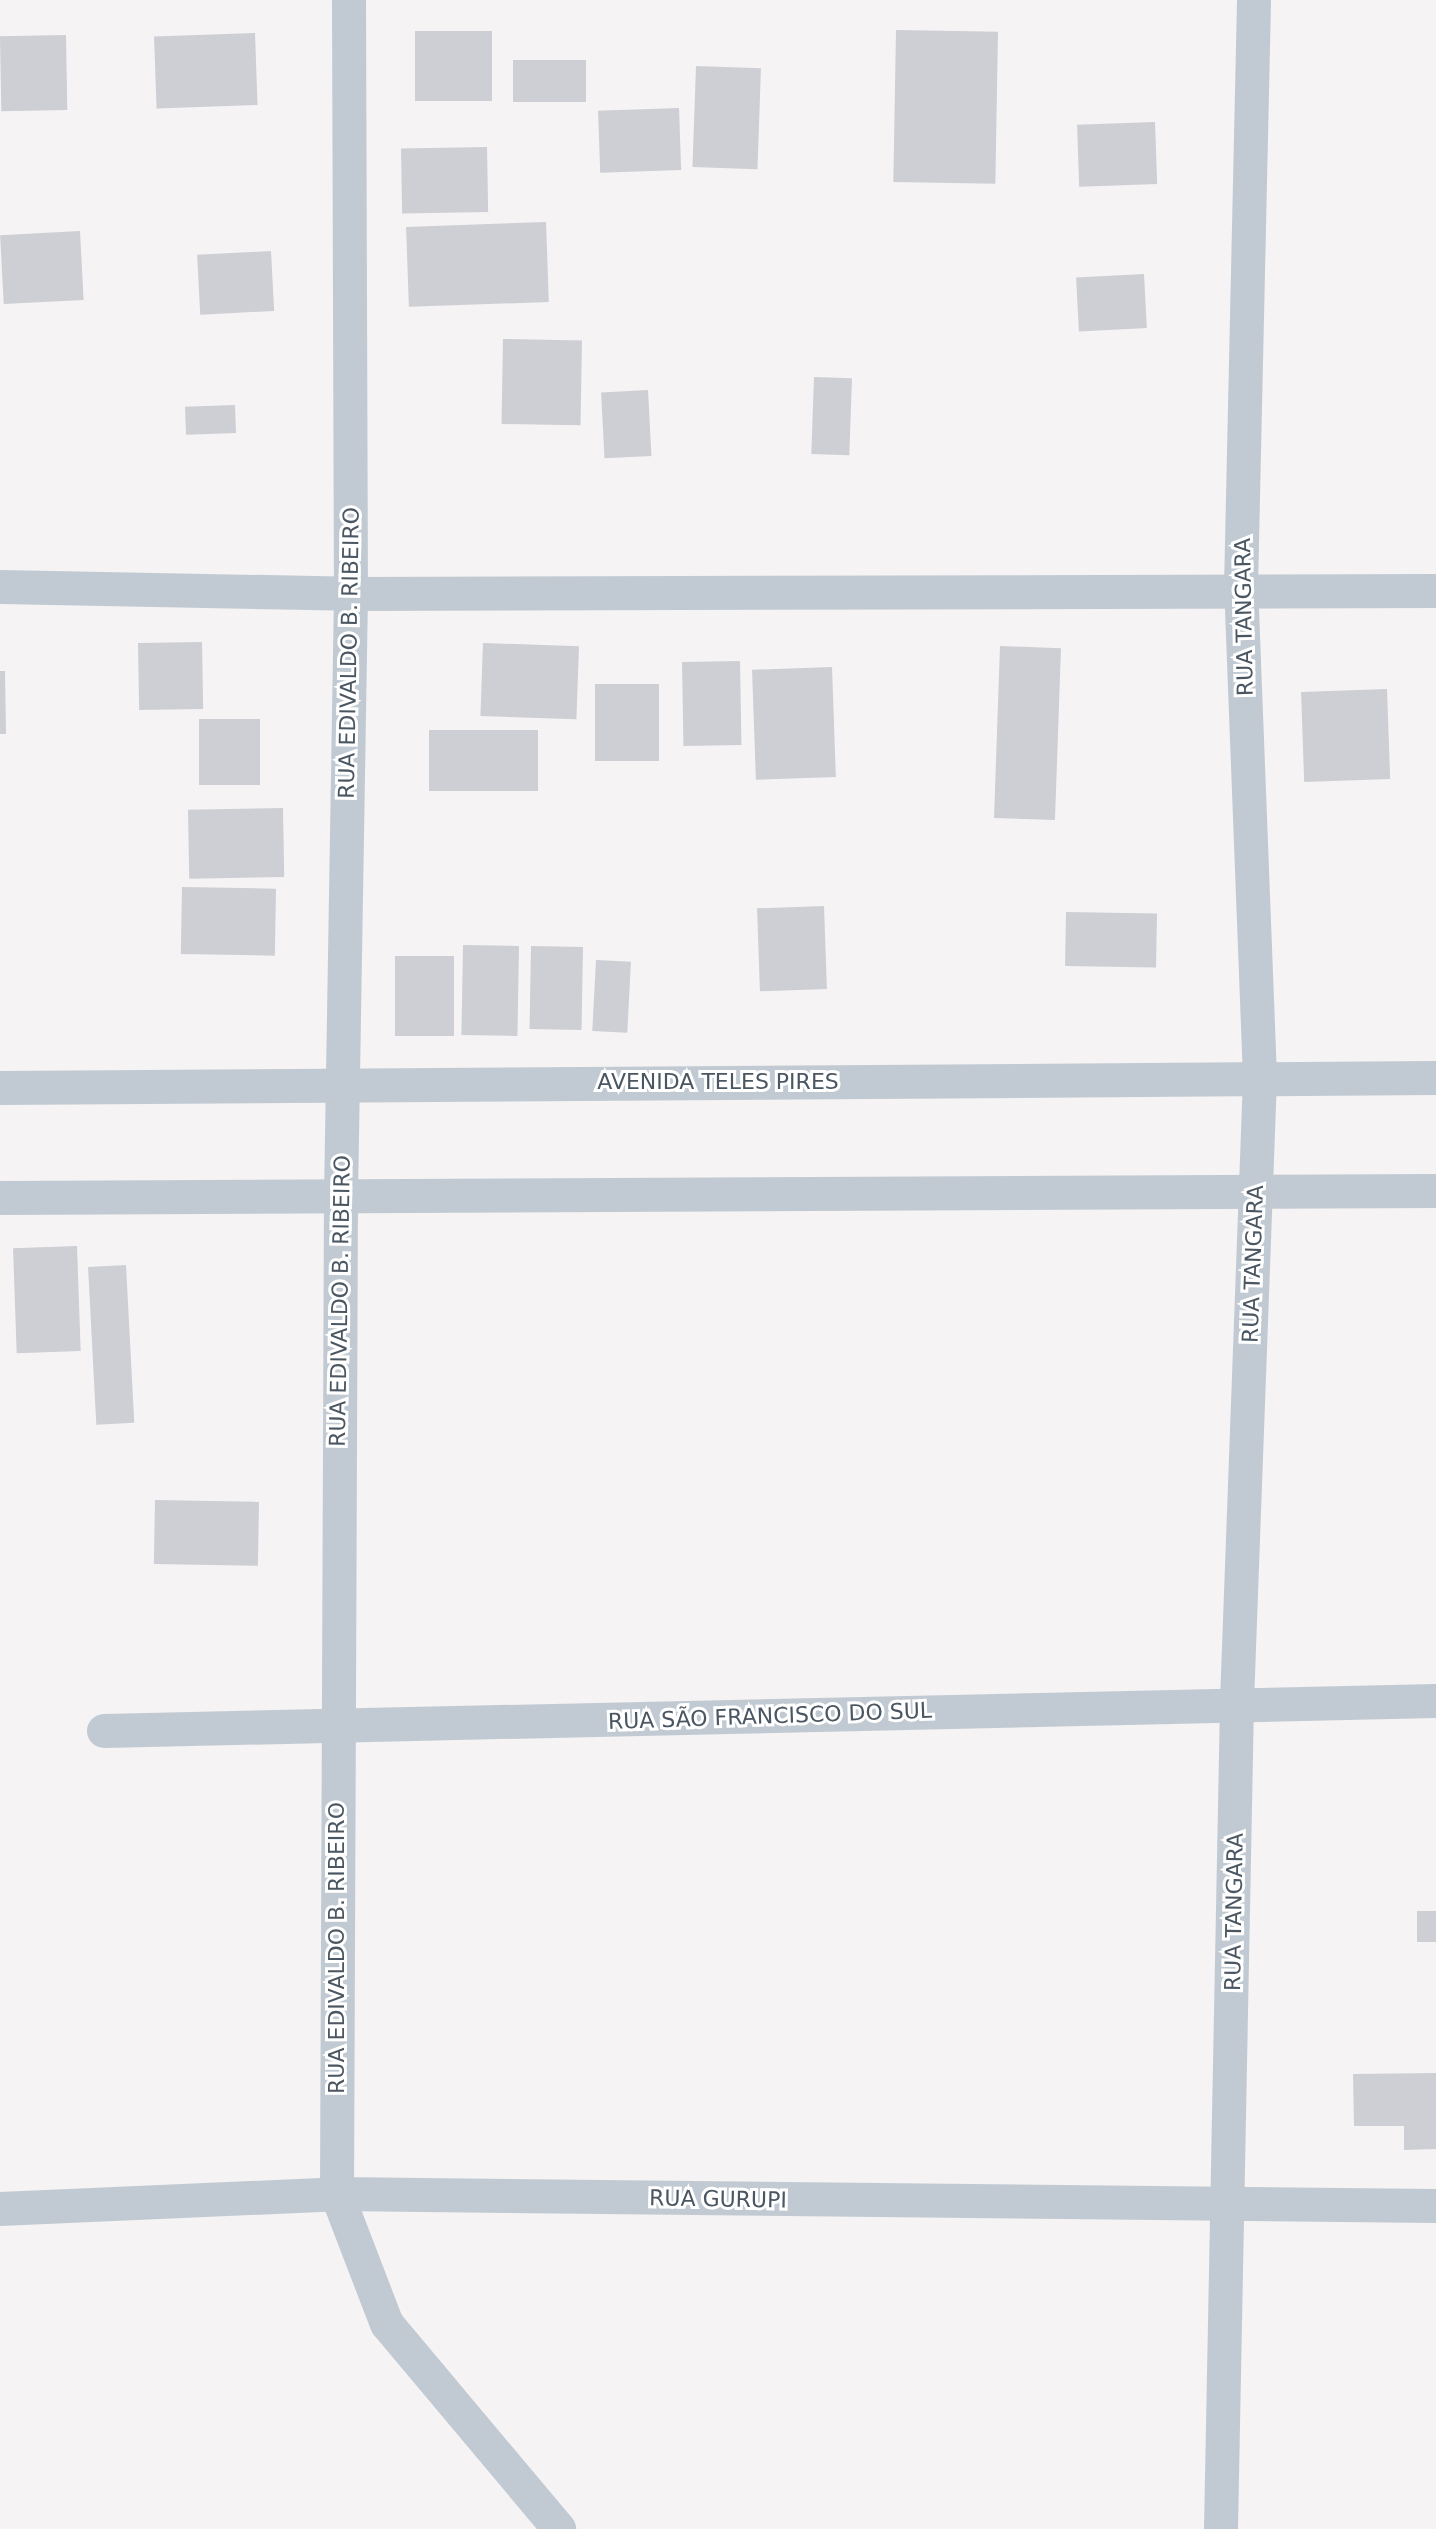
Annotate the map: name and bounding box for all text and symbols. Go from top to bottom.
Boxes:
street label: RUA EDIVALDO B. RIBEIRO [333,507,365,799]
street label: RUA TANGARA [1229,538,1259,696]
street label: AVENIDA TELES PIRES [597,1069,839,1095]
street label: RUA EDIVALDO B. RIBEIRO [324,1155,356,1447]
street label: RUA TANGARA [1237,1184,1269,1344]
street label: RUA SÃO FRANCISCO DO SUL [607,1697,933,1735]
street label: RUA EDIVALDO B. RIBEIRO [324,1802,350,2094]
street label: RUA TANGARA [1219,1833,1249,1991]
street label: RUA GURUPI [649,2185,787,2213]

